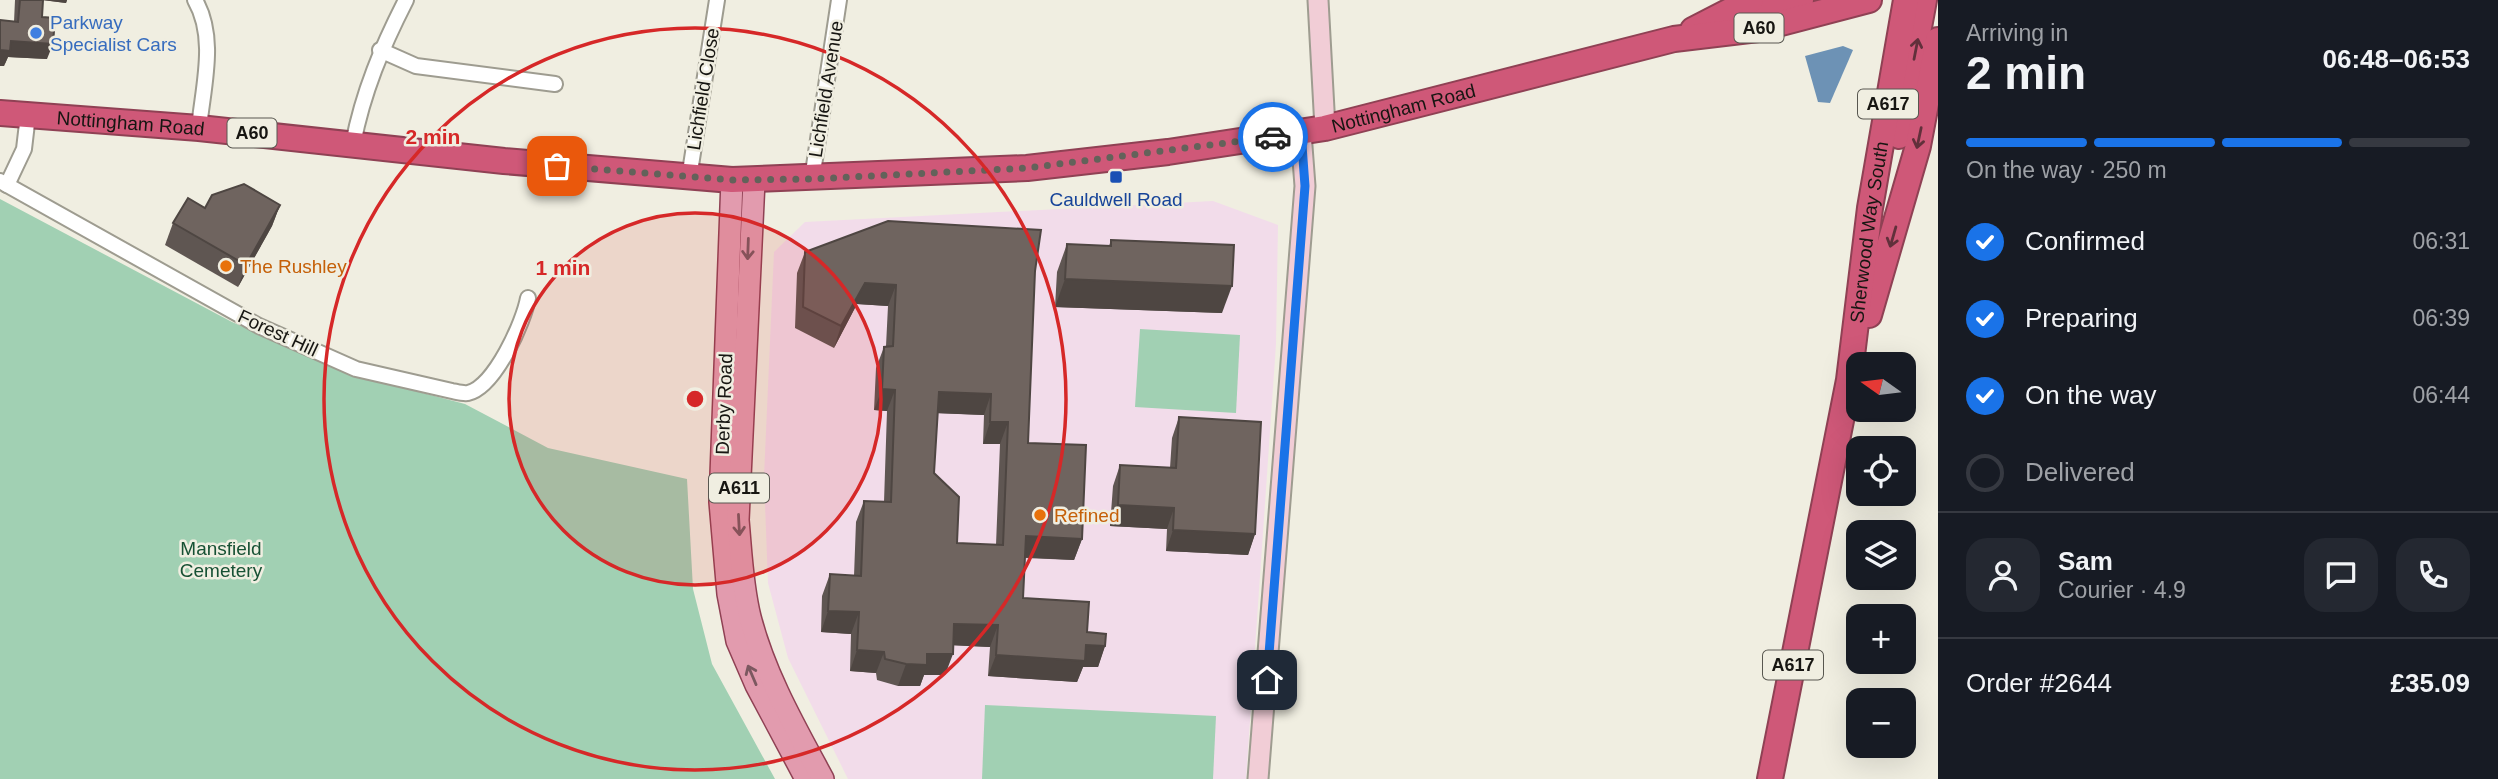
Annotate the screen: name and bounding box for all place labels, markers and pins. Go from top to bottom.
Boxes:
place label: Parkway Specialist Cars [50,12,177,55]
marker: Parkway Specialist Cars [28,25,44,41]
pin [527,136,587,196]
marker: Cauldwell Road [1108,169,1124,185]
place label: Cauldwell Road [1049,189,1183,210]
place label: The Rushley [240,256,347,277]
marker: The Rushley [218,258,234,274]
centre of rings [683,387,707,411]
place label: Refined [1054,505,1120,526]
marker: Refined [1032,507,1048,523]
pin [1237,650,1297,710]

